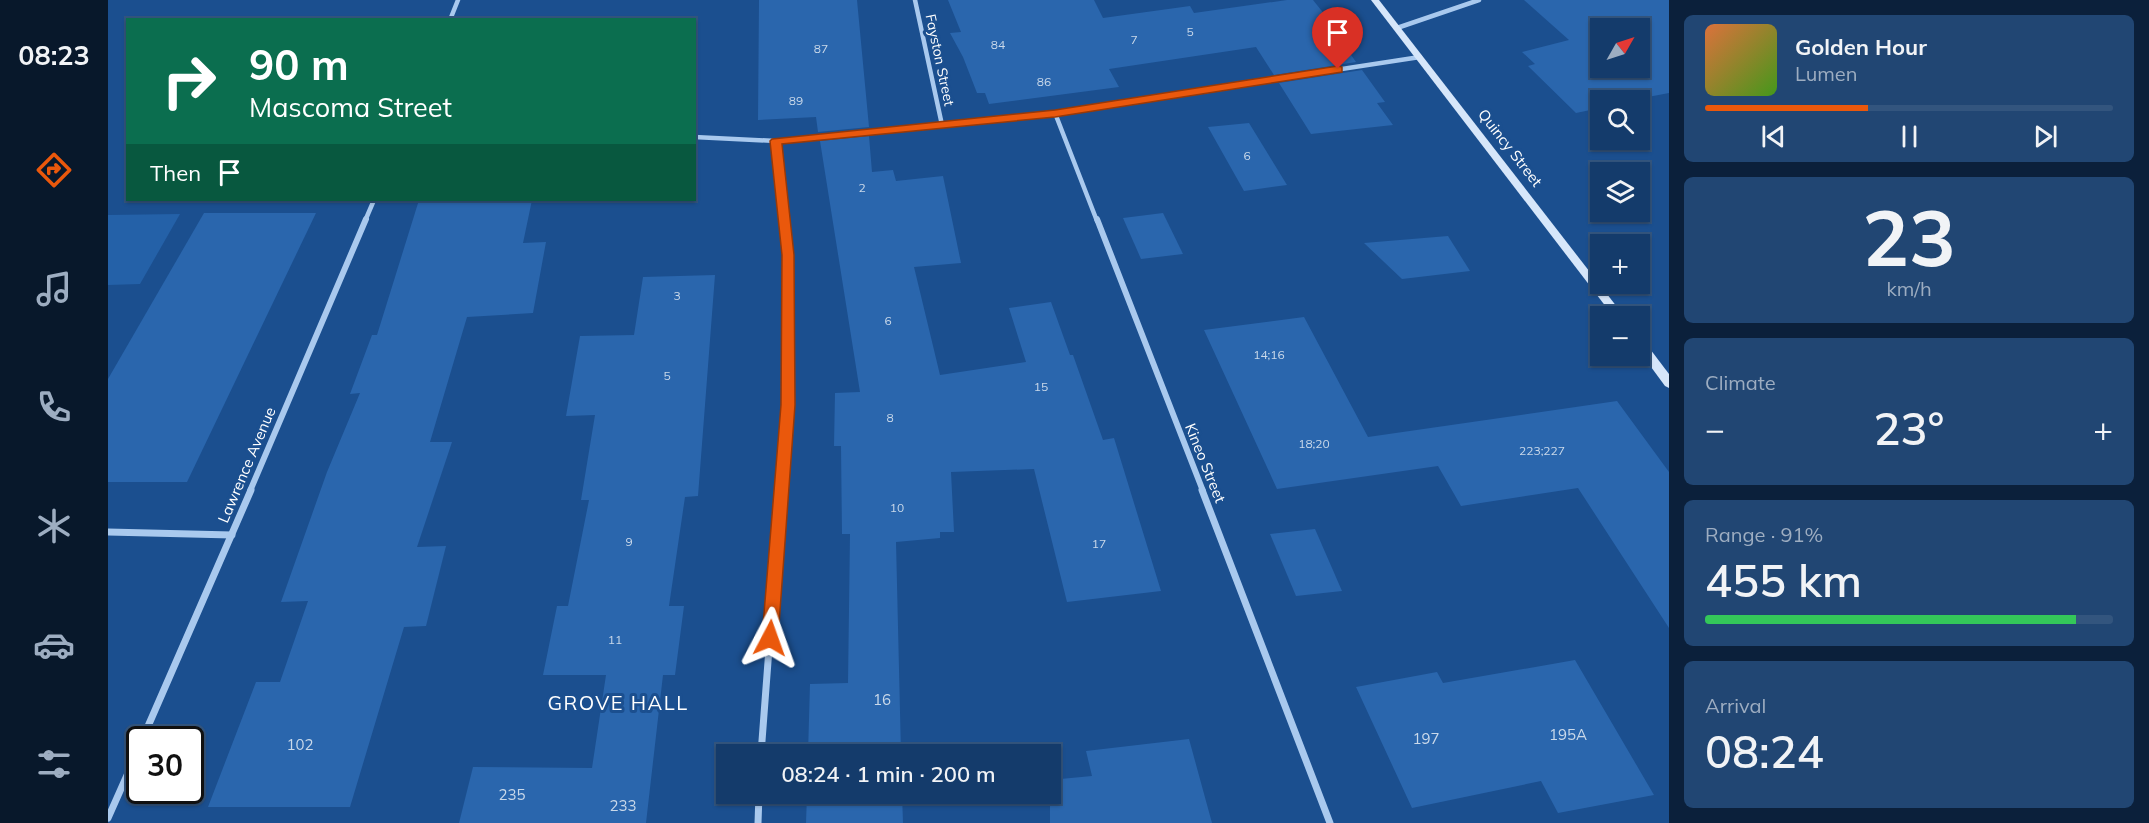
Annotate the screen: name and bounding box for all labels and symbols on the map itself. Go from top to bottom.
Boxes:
pin [1312,7,1363,69]
street label: Fayston Street [921,12,959,108]
north arrow [1590,18,1650,78]
house number: 5 [1186,24,1194,39]
house number: 7 [1130,32,1138,47]
house number: 84 [991,37,1005,52]
house number: 87 [814,41,828,56]
house number: 86 [1037,74,1051,89]
house number: 89 [789,93,803,108]
street label: Quincy Street [1474,105,1547,190]
house number: 6 [1243,148,1251,163]
house number: 2 [858,180,866,195]
house number: 3 [673,288,681,303]
house number: 6 [884,313,892,328]
house number: 14;16 [1253,347,1285,362]
house number: 5 [663,368,671,383]
house number: 15 [1034,379,1048,394]
street label: Lawrence Avenue [214,404,280,526]
house number: 8 [886,410,894,425]
street label: Kineo Street [1181,420,1230,505]
house number: 18;20 [1298,436,1330,451]
house number: 223;227 [1519,443,1565,458]
house number: 10 [890,500,904,515]
house number: 9 [625,534,633,549]
house number: 17 [1092,536,1106,551]
position arrow [738,606,802,670]
house number: 11 [608,632,622,647]
district label: GROVE HALL [547,690,689,715]
house number: 16 [873,690,891,709]
house number: 195A [1549,725,1587,744]
speed limit sign: 30 [126,726,204,804]
house number: 197 [1412,729,1440,748]
house number: 102 [286,735,314,754]
house number: 235 [498,785,526,804]
house number: 233 [609,796,637,815]

